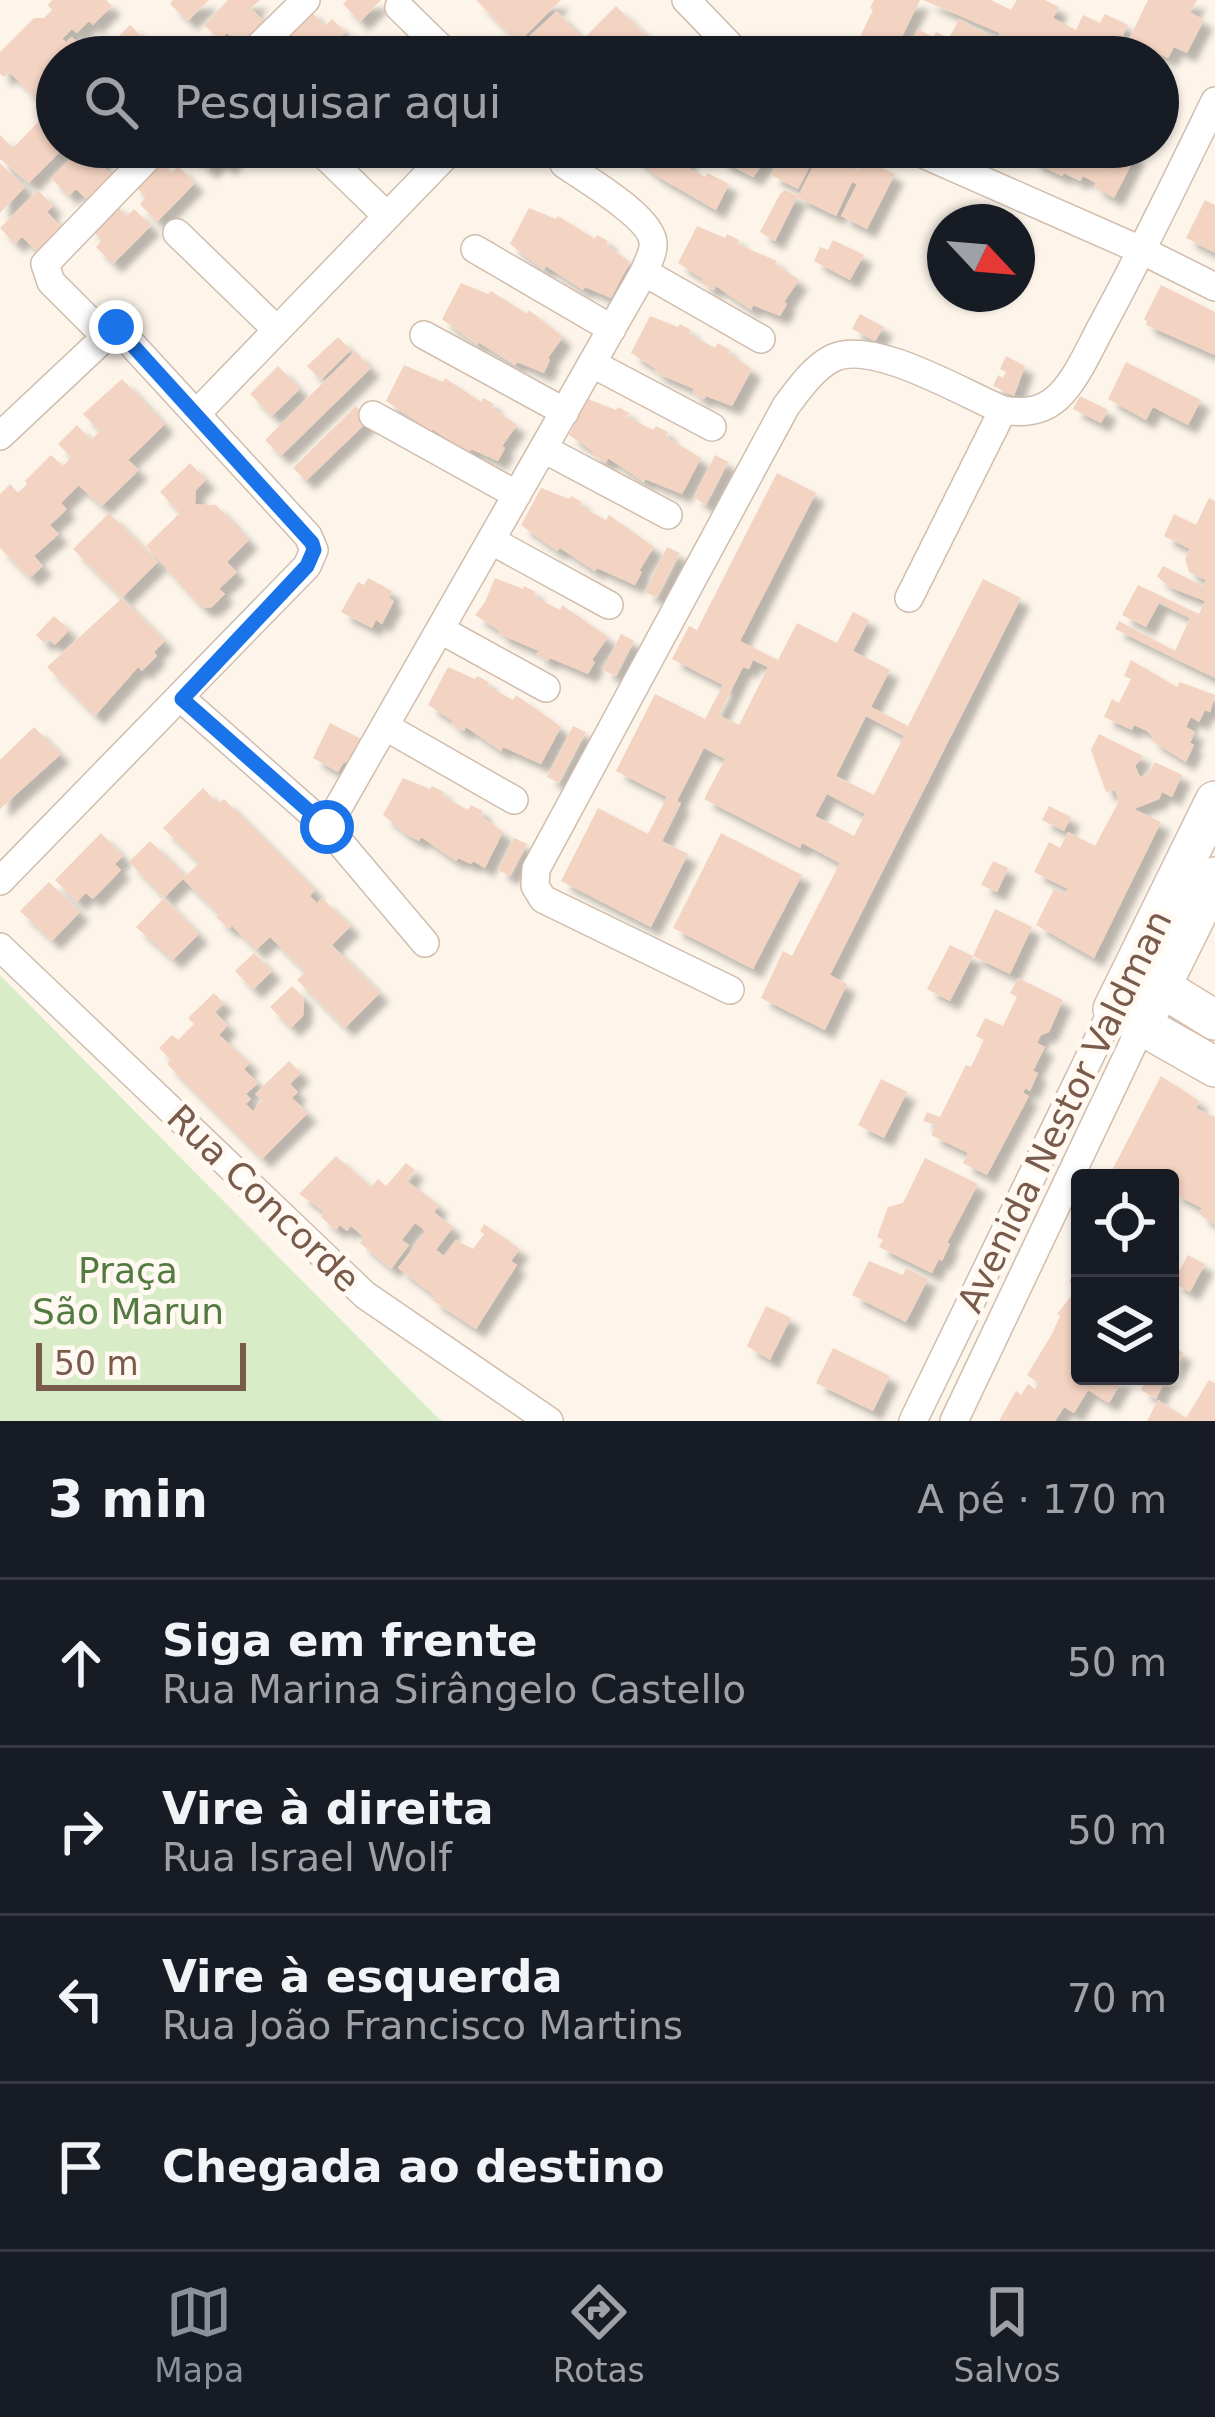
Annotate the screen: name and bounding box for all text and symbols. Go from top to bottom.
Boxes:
search box [36,36,1179,168]
icon: search [78,69,144,135]
text: Pesquisar aqui [174,76,501,129]
north arrow [927,204,1035,312]
route end [89,300,143,354]
route start [300,800,354,854]
street label: Avenida Nestor Valdman [949,904,1180,1319]
street label: Rua Concorde [159,1097,368,1300]
map controls [1071,1169,1179,1385]
button: locate [1071,1169,1179,1277]
park label: Praça São Marun [32,1250,224,1332]
button: layers [1071,1277,1179,1385]
scale bar [36,1337,246,1390]
text: 50 m [54,1344,139,1383]
text: 3 min [48,1470,208,1529]
text: A pé · 170 m [917,1477,1167,1522]
text: Siga em frente [162,1614,538,1667]
icon: ahead [48,1630,114,1696]
text: 50 m [1067,1640,1167,1685]
text: Rua Marina Sirângelo Castello [162,1667,746,1712]
text: Vire à direita [162,1782,494,1835]
icon: right [48,1798,114,1864]
text: 50 m [1067,1808,1167,1853]
text: Rua Israel Wolf [162,1835,452,1880]
text: Vire à esquerda [162,1950,563,2003]
icon: left [48,1966,114,2032]
text: 70 m [1067,1976,1167,2021]
text: Rua João Francisco Martins [162,2003,683,2048]
icon: arrive [48,2134,114,2200]
text: Chegada ao destino [162,2140,665,2193]
tab: Mapa [154,2279,244,2390]
tab: Rotas [553,2279,645,2390]
tab: Salvos [953,2279,1061,2390]

